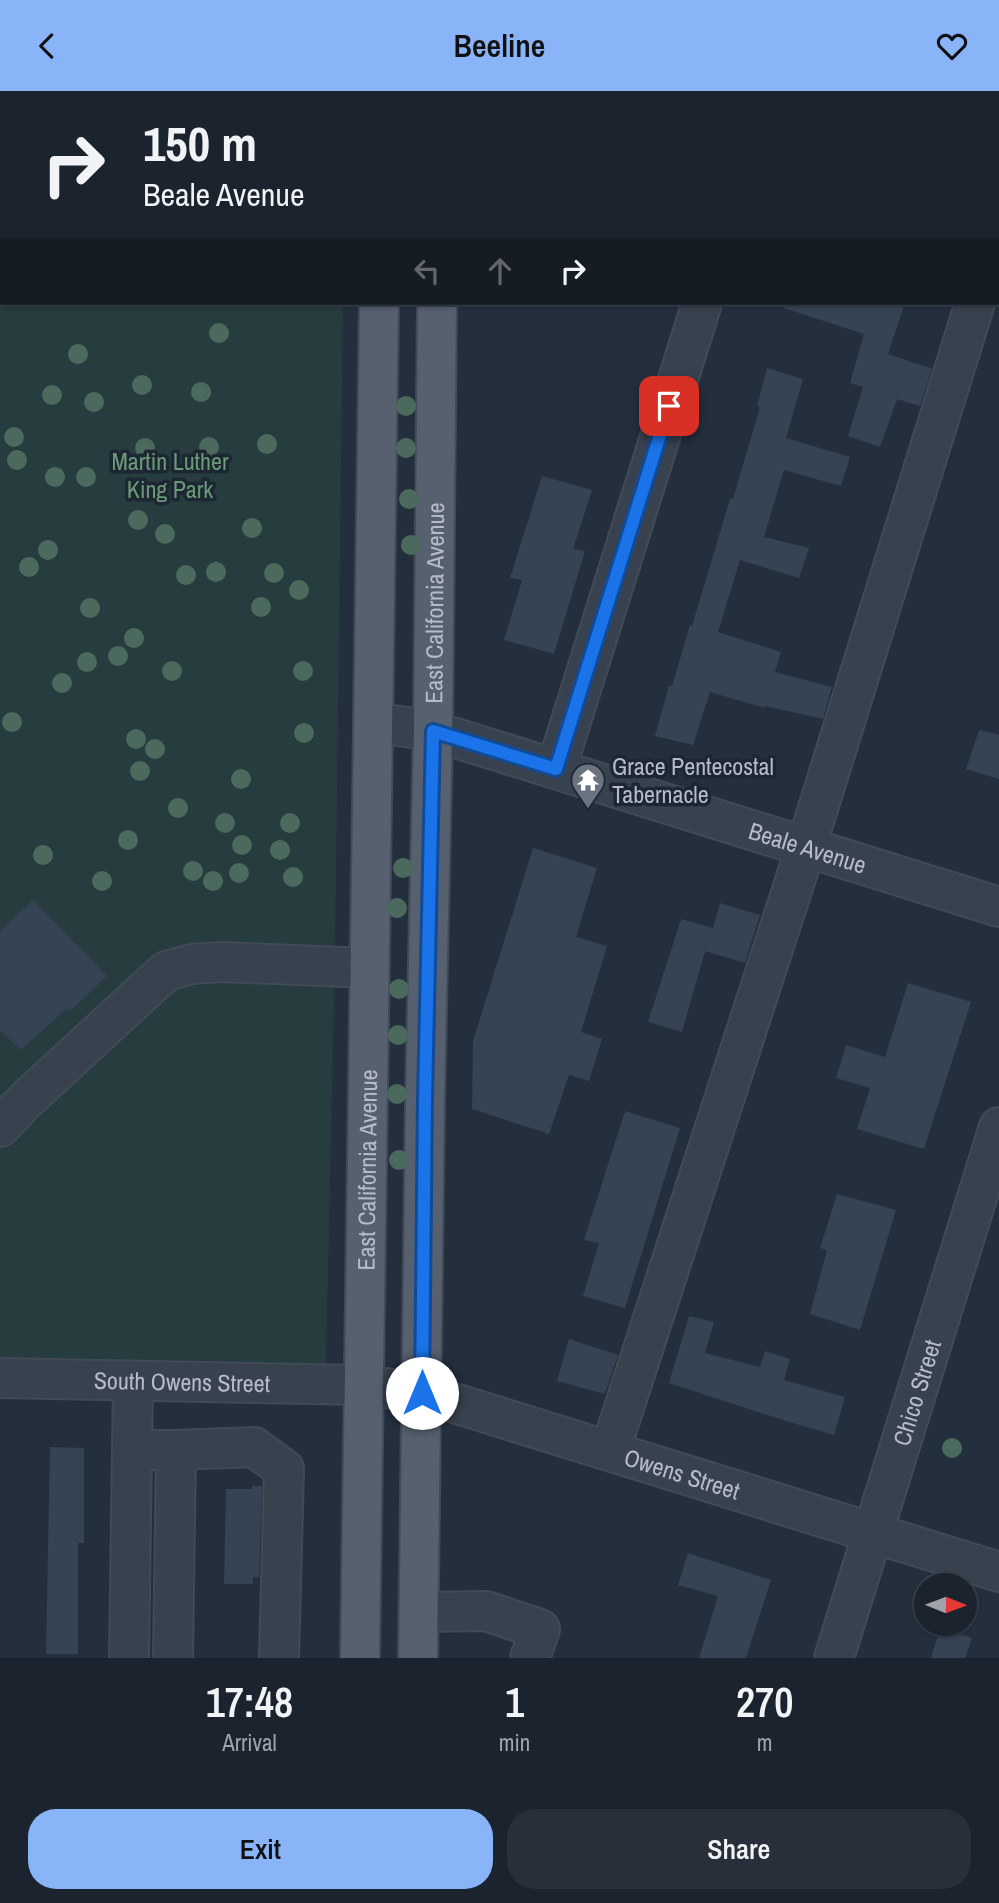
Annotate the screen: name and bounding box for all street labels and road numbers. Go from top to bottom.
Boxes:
street label: East California Avenue [417,502,451,704]
street label: Beale Avenue [745,814,870,881]
street label: East California Avenue [349,1069,384,1271]
street label: Chico Street [885,1335,948,1450]
street label: South Owens Street [94,1364,271,1399]
street label: Owens Street [620,1441,744,1507]

